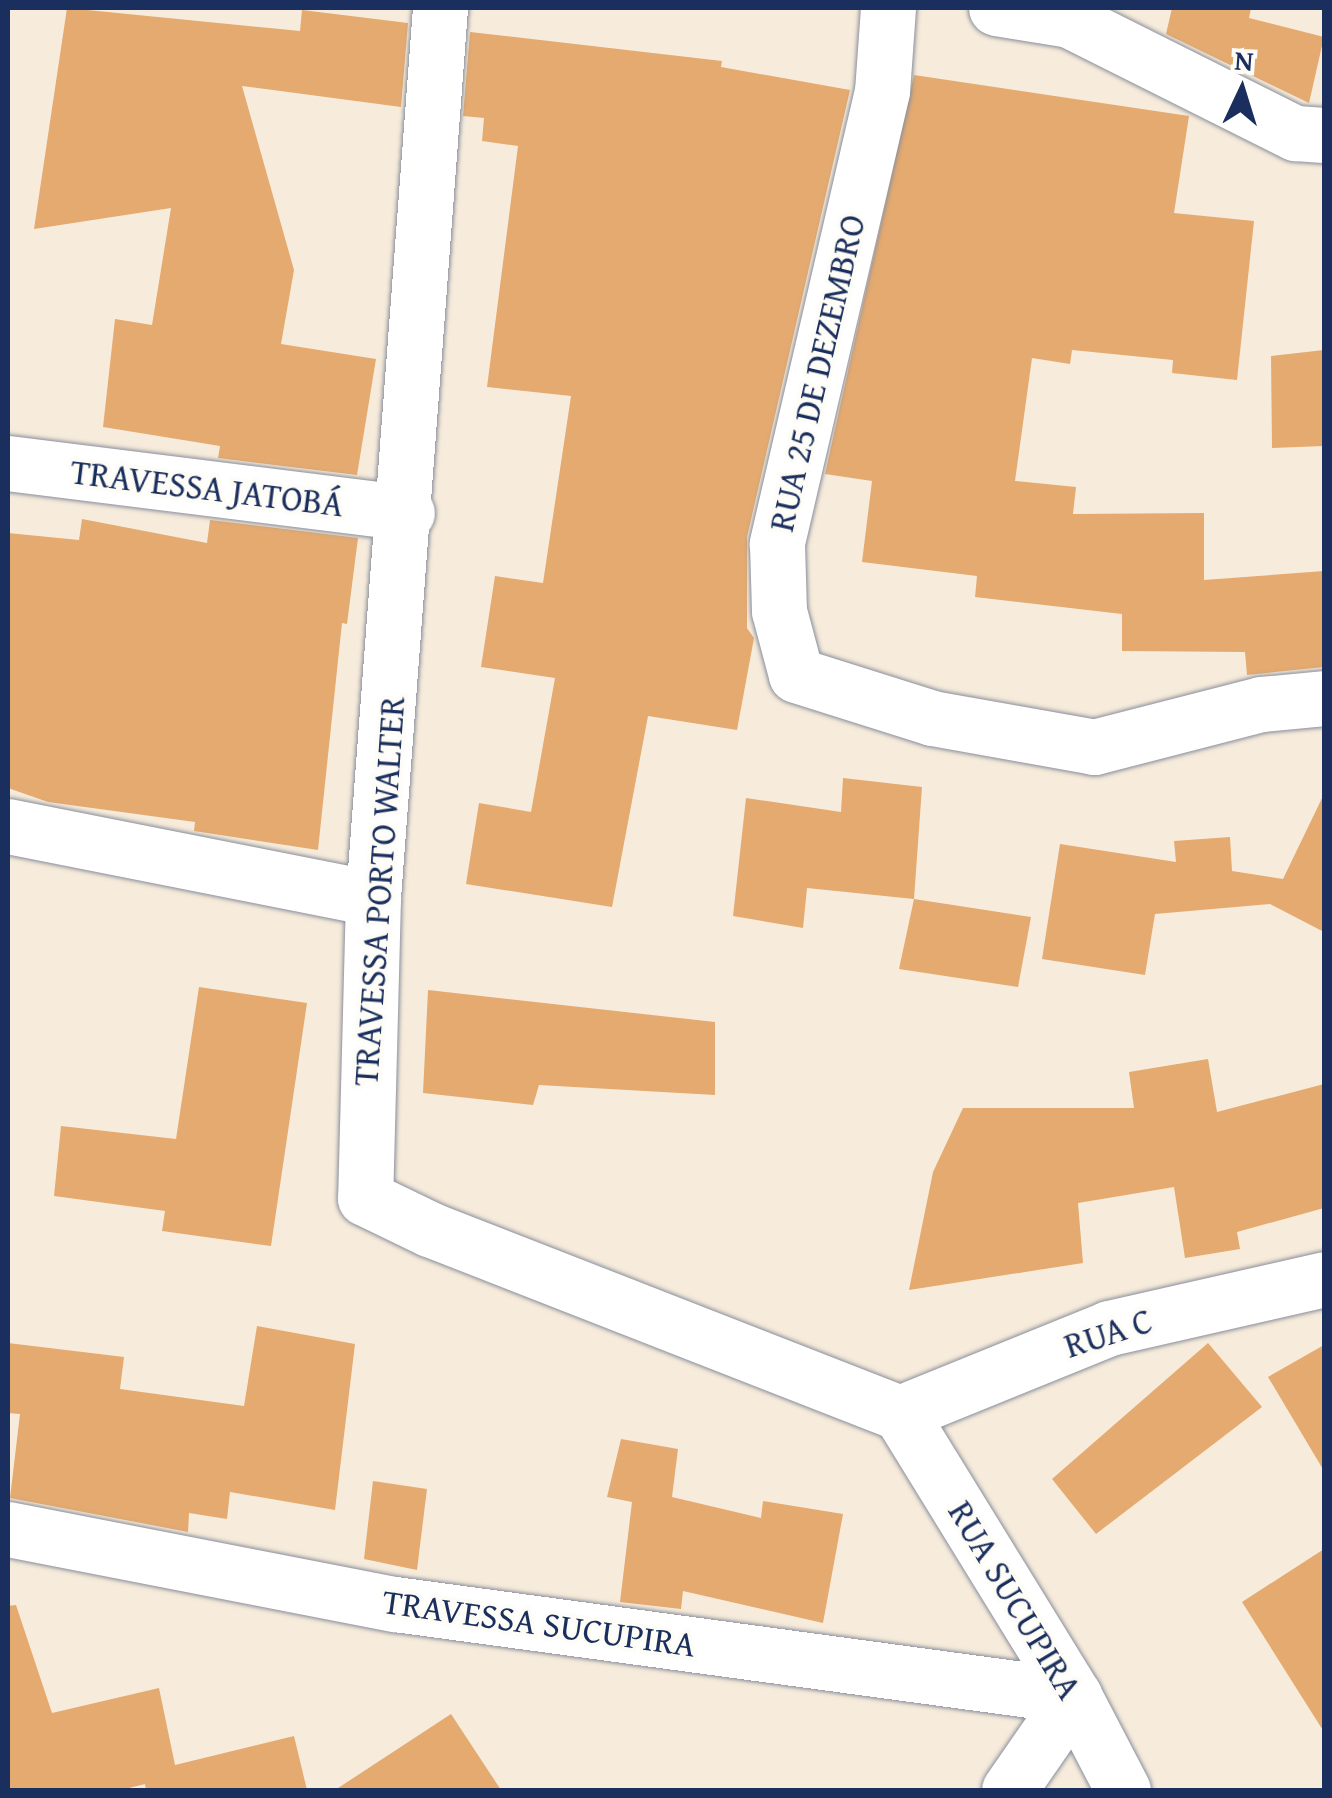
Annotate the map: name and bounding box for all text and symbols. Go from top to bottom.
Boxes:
text: N [1233,38,1255,81]
north arrow [1192,40,1292,140]
street label: RUA 25 DE DEZEMBRO [760,211,874,535]
street label: TRAVESSA JATOBÁ [68,450,346,526]
street label: TRAVESSA PORTO WALTER [344,695,414,1087]
street label: RUA C [1059,1299,1157,1367]
street label: RUA SUCUPIRA [939,1493,1091,1707]
street label: TRAVESSA SUCUPIRA [380,1580,698,1666]

